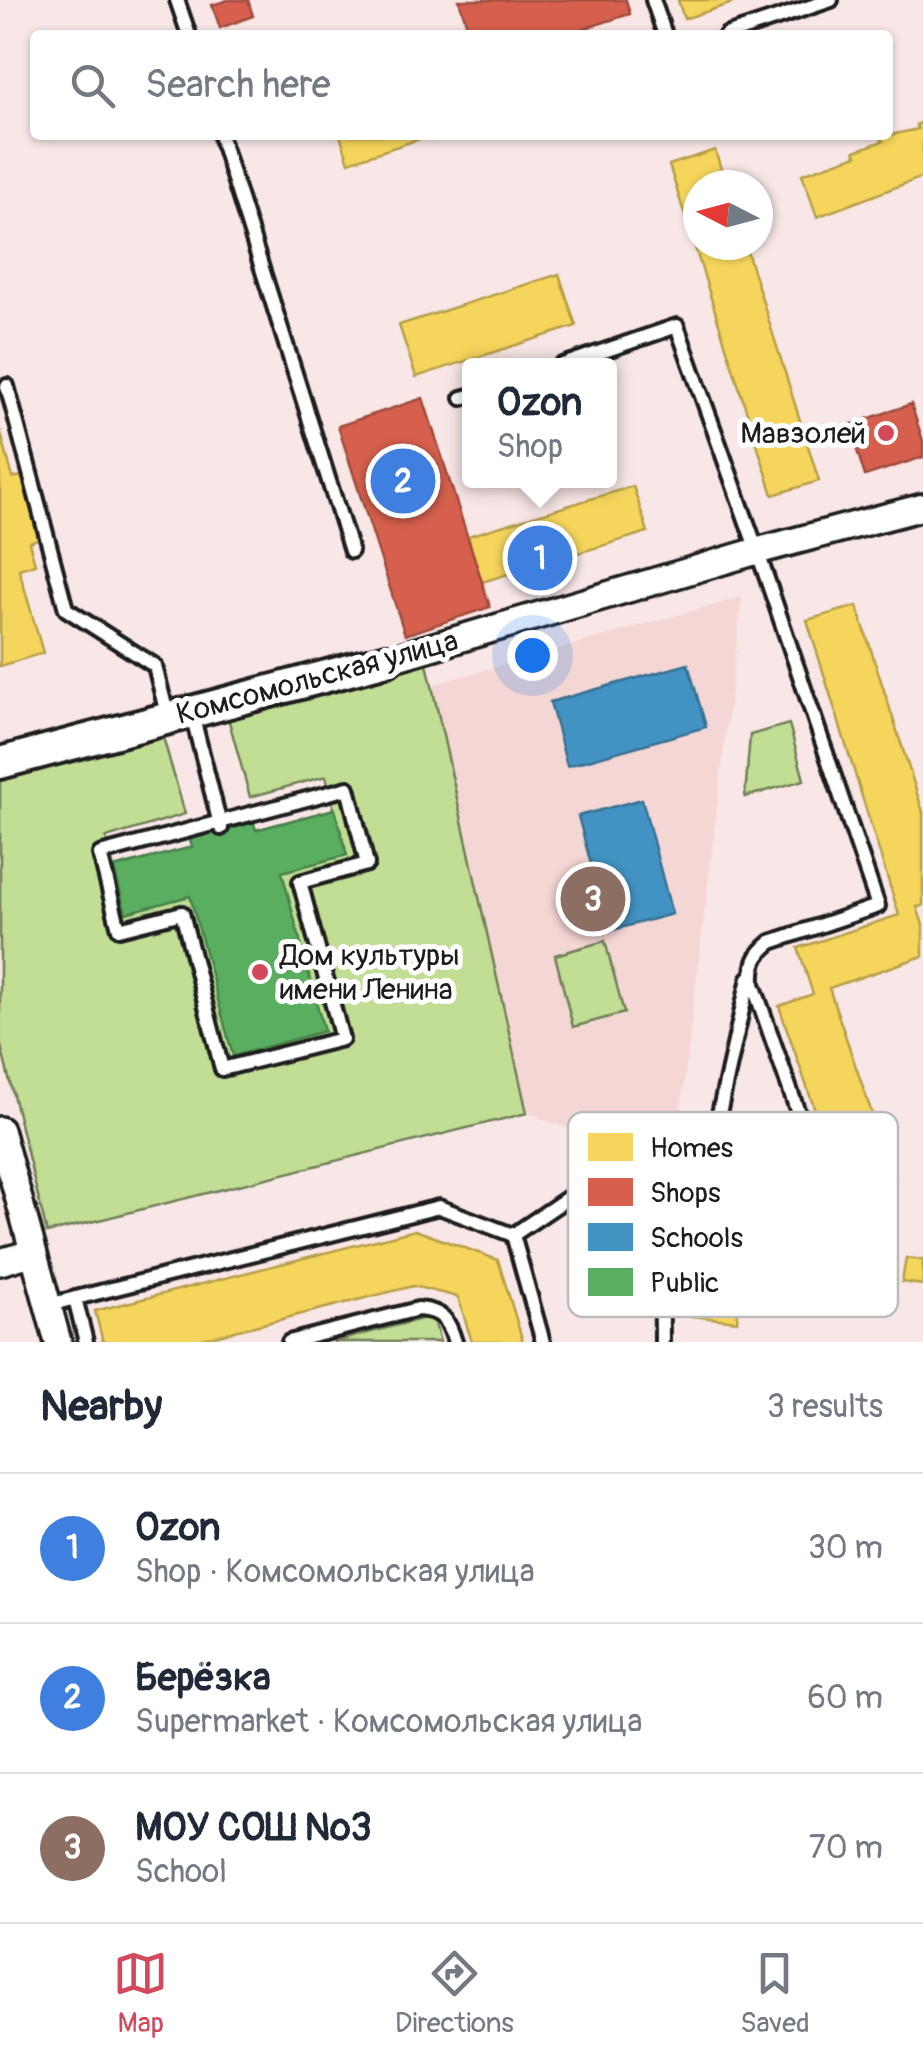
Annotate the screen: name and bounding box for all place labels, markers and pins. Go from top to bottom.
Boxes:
place label: Мавзолей [740,415,866,452]
marker: Мавзолей [875,422,897,444]
pin: 2 [370,444,436,518]
pin: 1 [508,520,572,596]
pin: 3 [560,862,626,936]
place label: Дом культуры имени Ленина [279,937,460,1008]
marker: Дом культуры имени Ленина [249,961,271,983]

